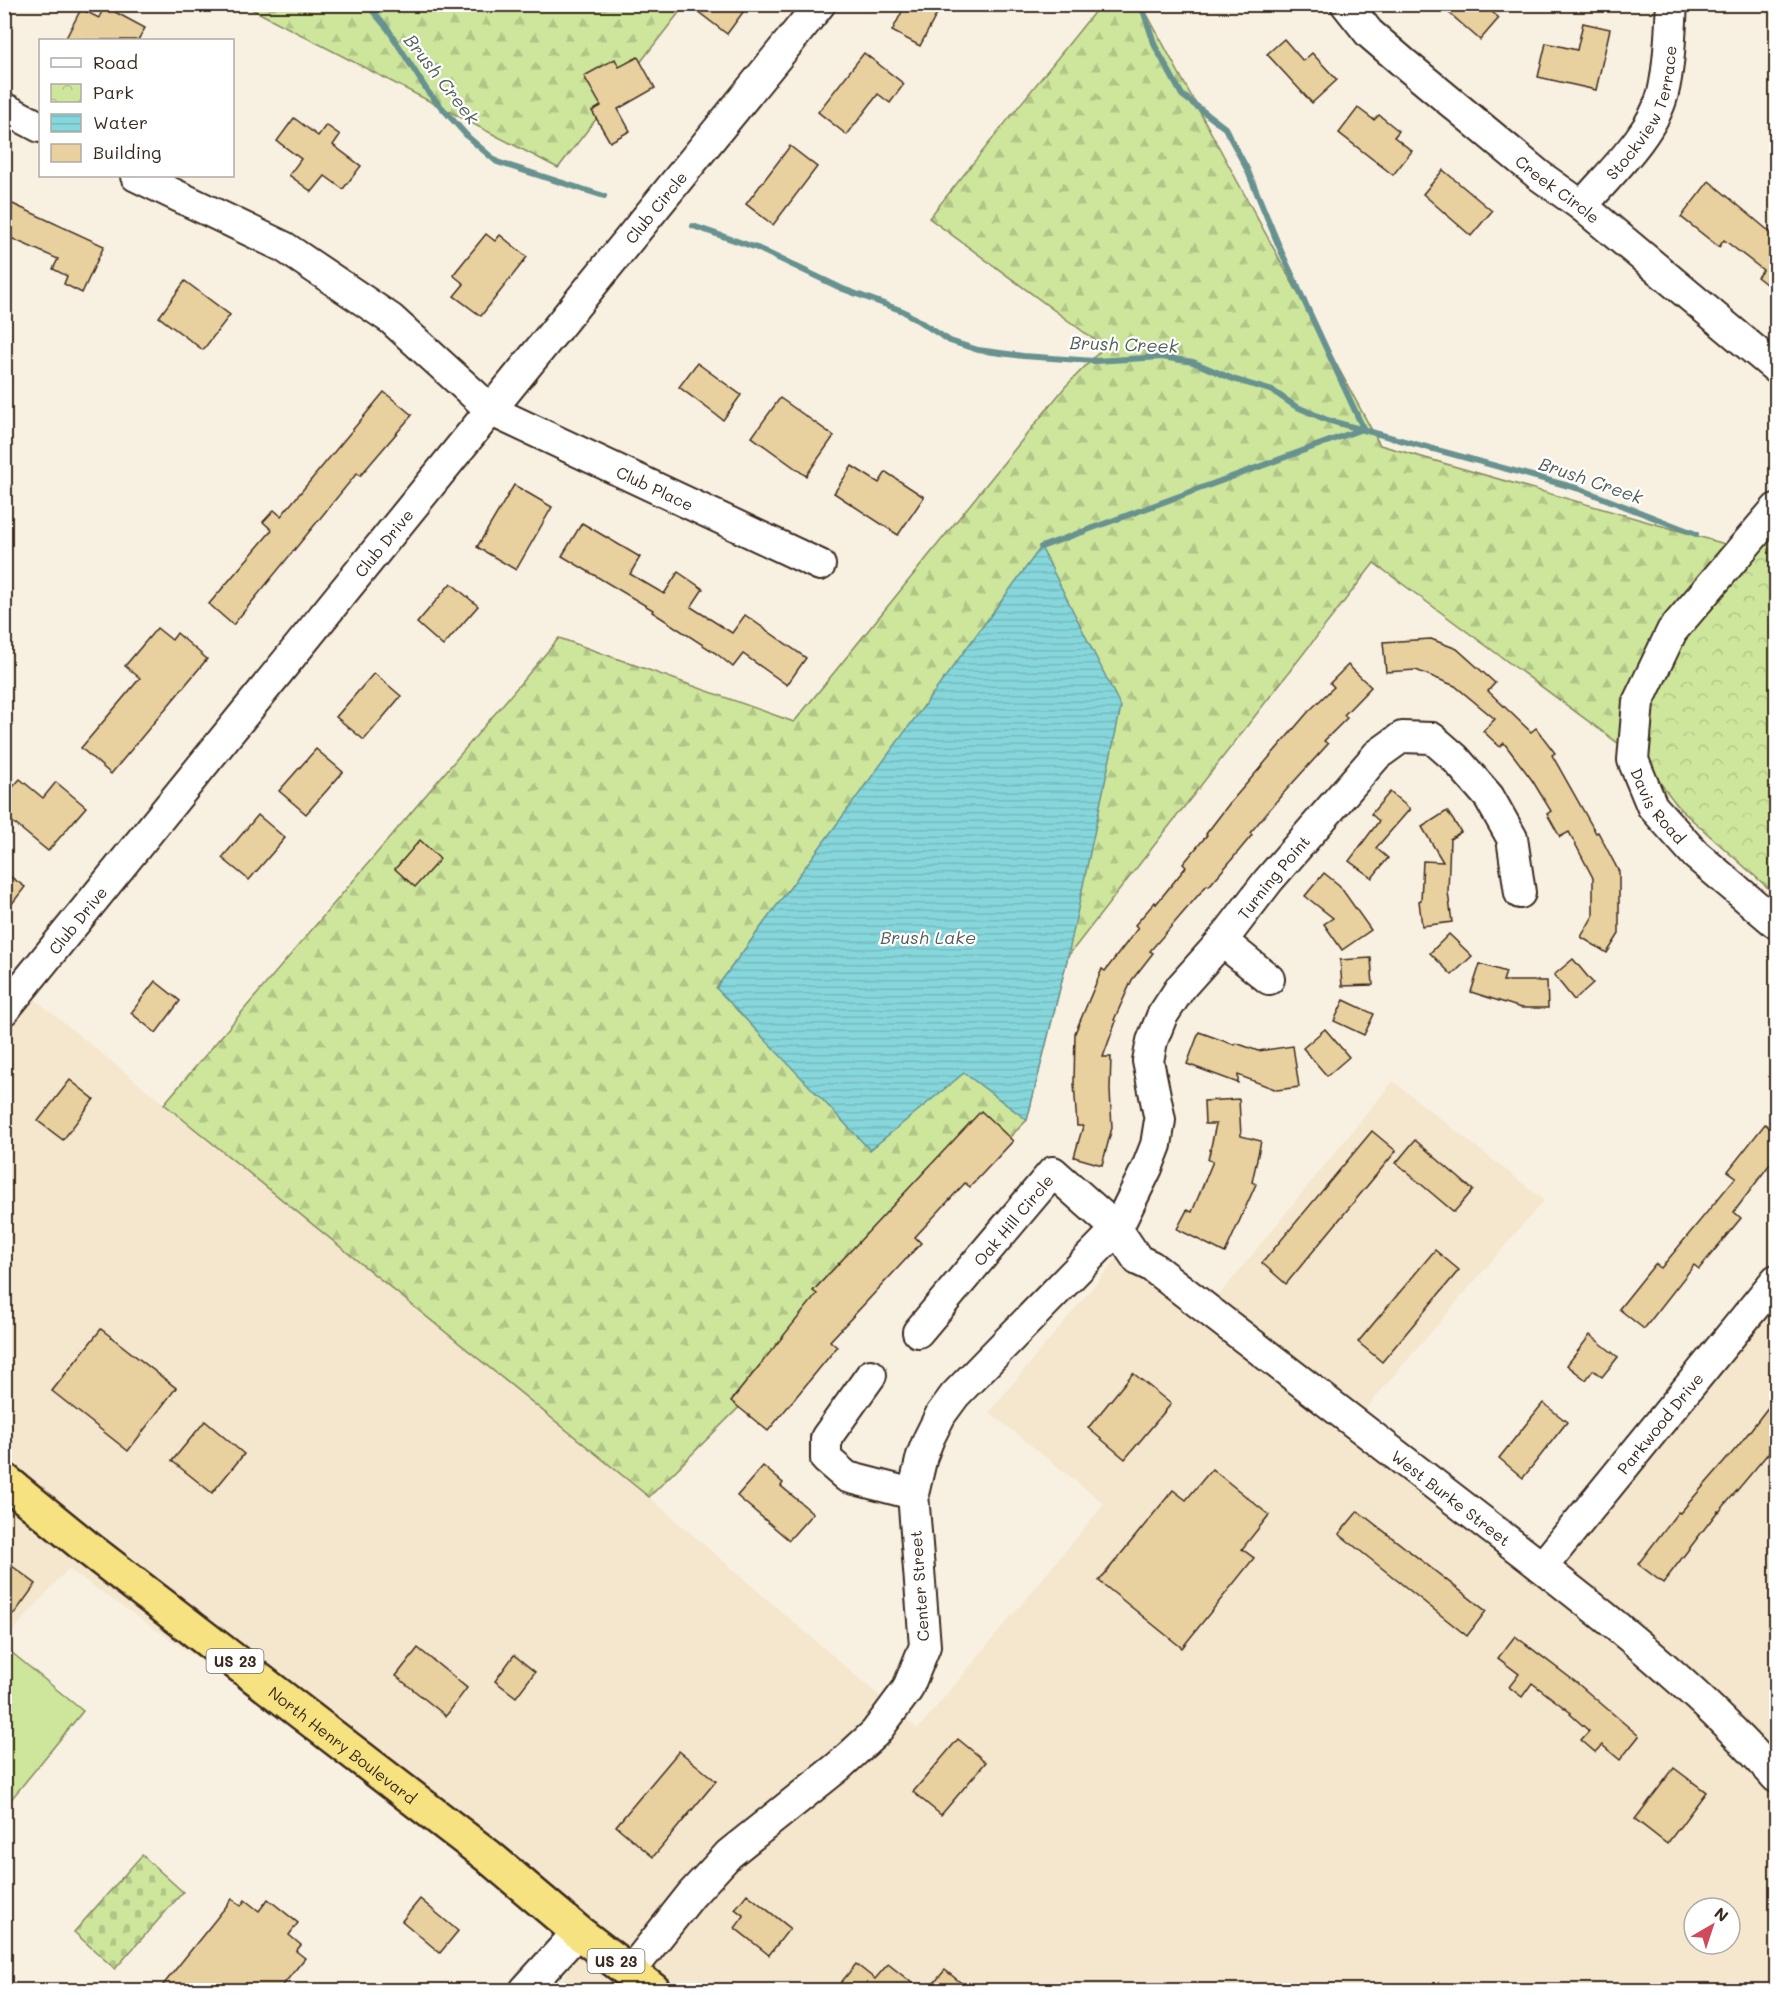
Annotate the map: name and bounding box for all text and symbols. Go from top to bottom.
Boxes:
water label: Brush Creek [399,29,485,129]
legend [39,39,234,177]
street label: Stockview Terrace [1601,45,1680,183]
text: Road [93,50,138,74]
text: Park [93,80,134,104]
text: Water [93,110,148,134]
text: Building [93,140,161,164]
street label: Creek Circle [1512,150,1605,227]
street label: Club Circle [620,166,691,247]
water label: Brush Creek [1069,330,1179,358]
water label: Brush Creek [1536,451,1647,509]
street label: Club Place [613,461,697,515]
street label: Club Drive [349,504,417,581]
street label: Davis Road [1627,764,1691,848]
street label: Turning Point [1232,830,1314,923]
street label: Club Drive [43,881,111,958]
water label: Brush Lake [880,925,976,949]
street label: Oak Hill Circle [968,1169,1057,1270]
street label: Parkwood Drive [1612,1368,1707,1478]
street label: West Burke Street [1388,1445,1515,1550]
street label: Center Street [905,1530,933,1642]
road number: US 23 [206,1649,264,1673]
street label: North Henry Boulevard [265,1681,421,1808]
north arrow [1682,1896,1742,1956]
text: N [1710,1902,1733,1926]
road number: US 23 [588,1949,644,1973]

